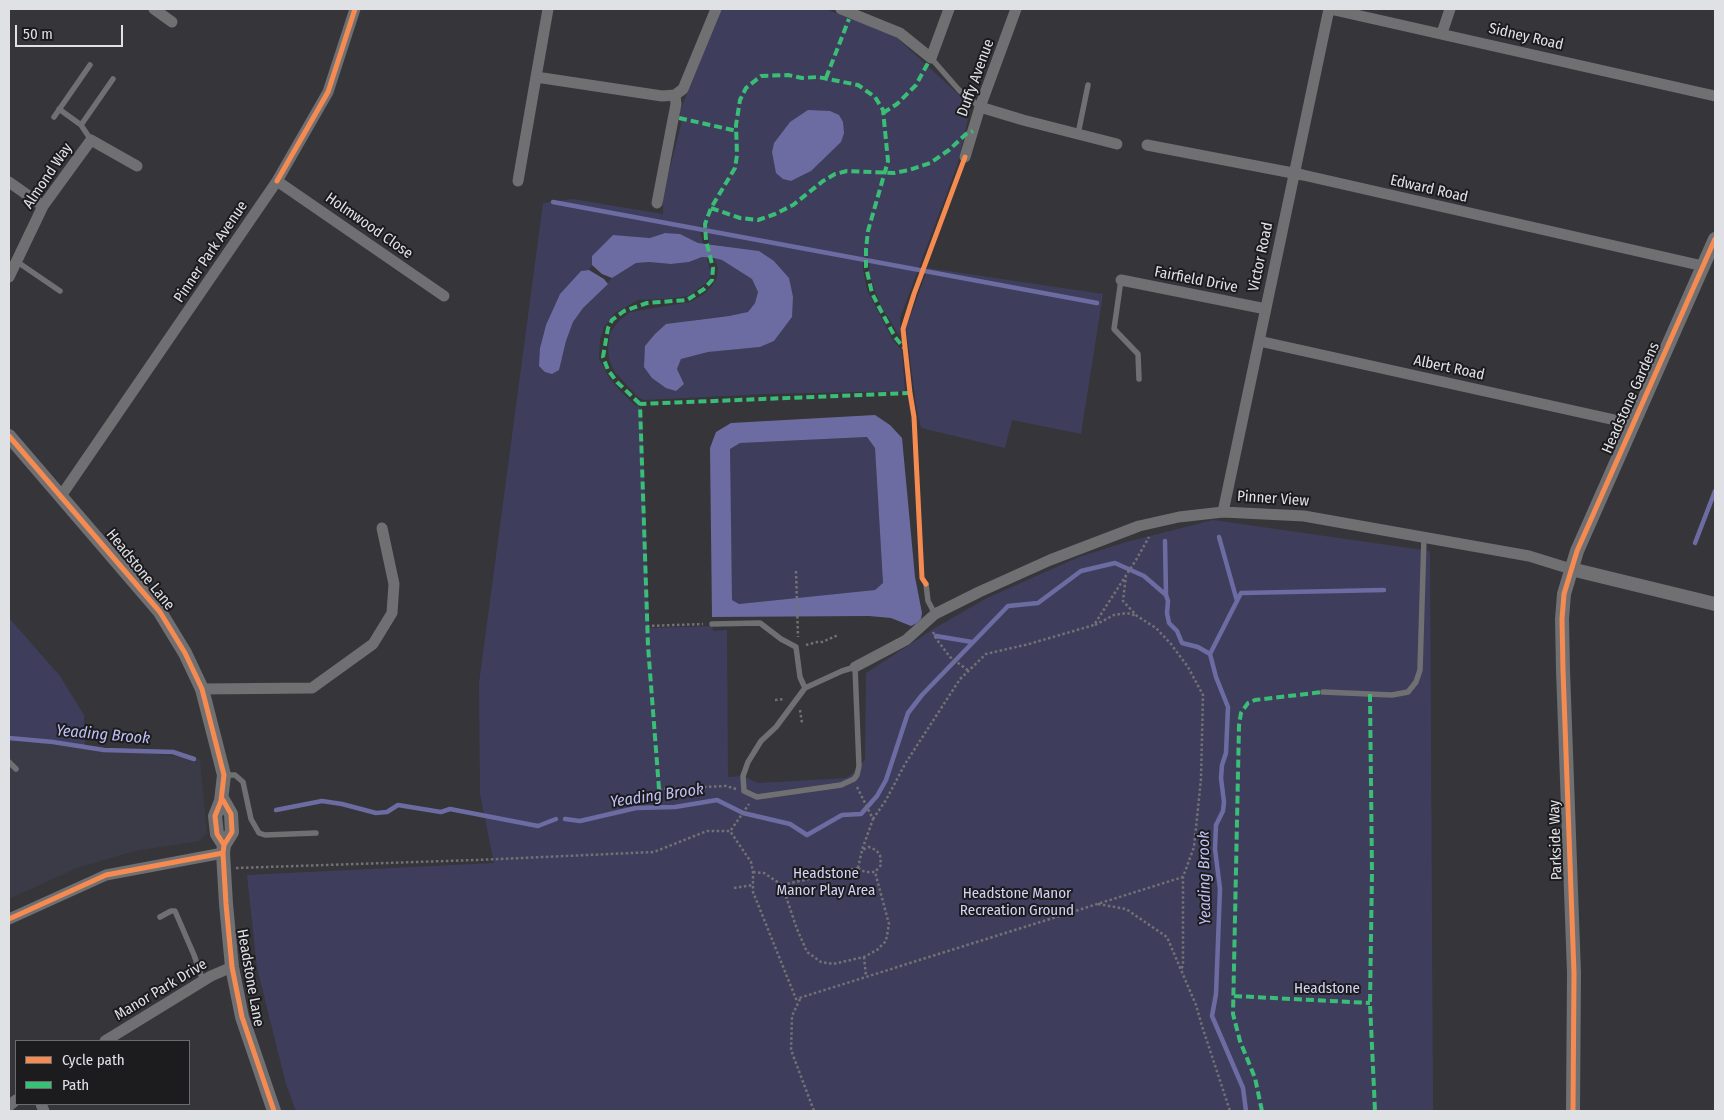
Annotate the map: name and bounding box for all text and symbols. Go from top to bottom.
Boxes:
scale bar [18,15,125,47]
street label: Sidney Road [1487,20,1565,54]
text: 50 m [23,25,53,43]
street label: Duffy Avenue [954,37,998,119]
street label: Almond Way [19,140,77,212]
street label: Edward Road [1388,171,1470,207]
street label: Holmwood Close [322,189,416,263]
street label: Pinner Park Avenue [170,198,252,306]
street label: Victor Road [1245,221,1277,293]
street label: Fairfield Drive [1153,263,1239,297]
street label: Headstone Gardens [1598,339,1664,457]
street label: Albert Road [1412,352,1486,384]
street label: Pinner View [1236,488,1310,510]
street label: Headstone Lane [102,526,178,614]
water label: Yeading Brook [55,721,151,749]
water label: Yeading Brook [609,780,705,812]
street label: Parkside Way [1546,800,1566,880]
water label: Yeading Brook [1195,831,1215,925]
park label: Headstone Manor Play Area [777,865,875,900]
park label: Headstone Manor Recreation Ground [960,885,1074,920]
street label: Headstone Lane [233,928,267,1028]
street label: Manor Park Drive [112,955,210,1025]
park label: Headstone [1294,980,1360,998]
legend [15,1040,190,1105]
text: Cycle path [62,1051,125,1069]
text: Path [62,1076,89,1094]

